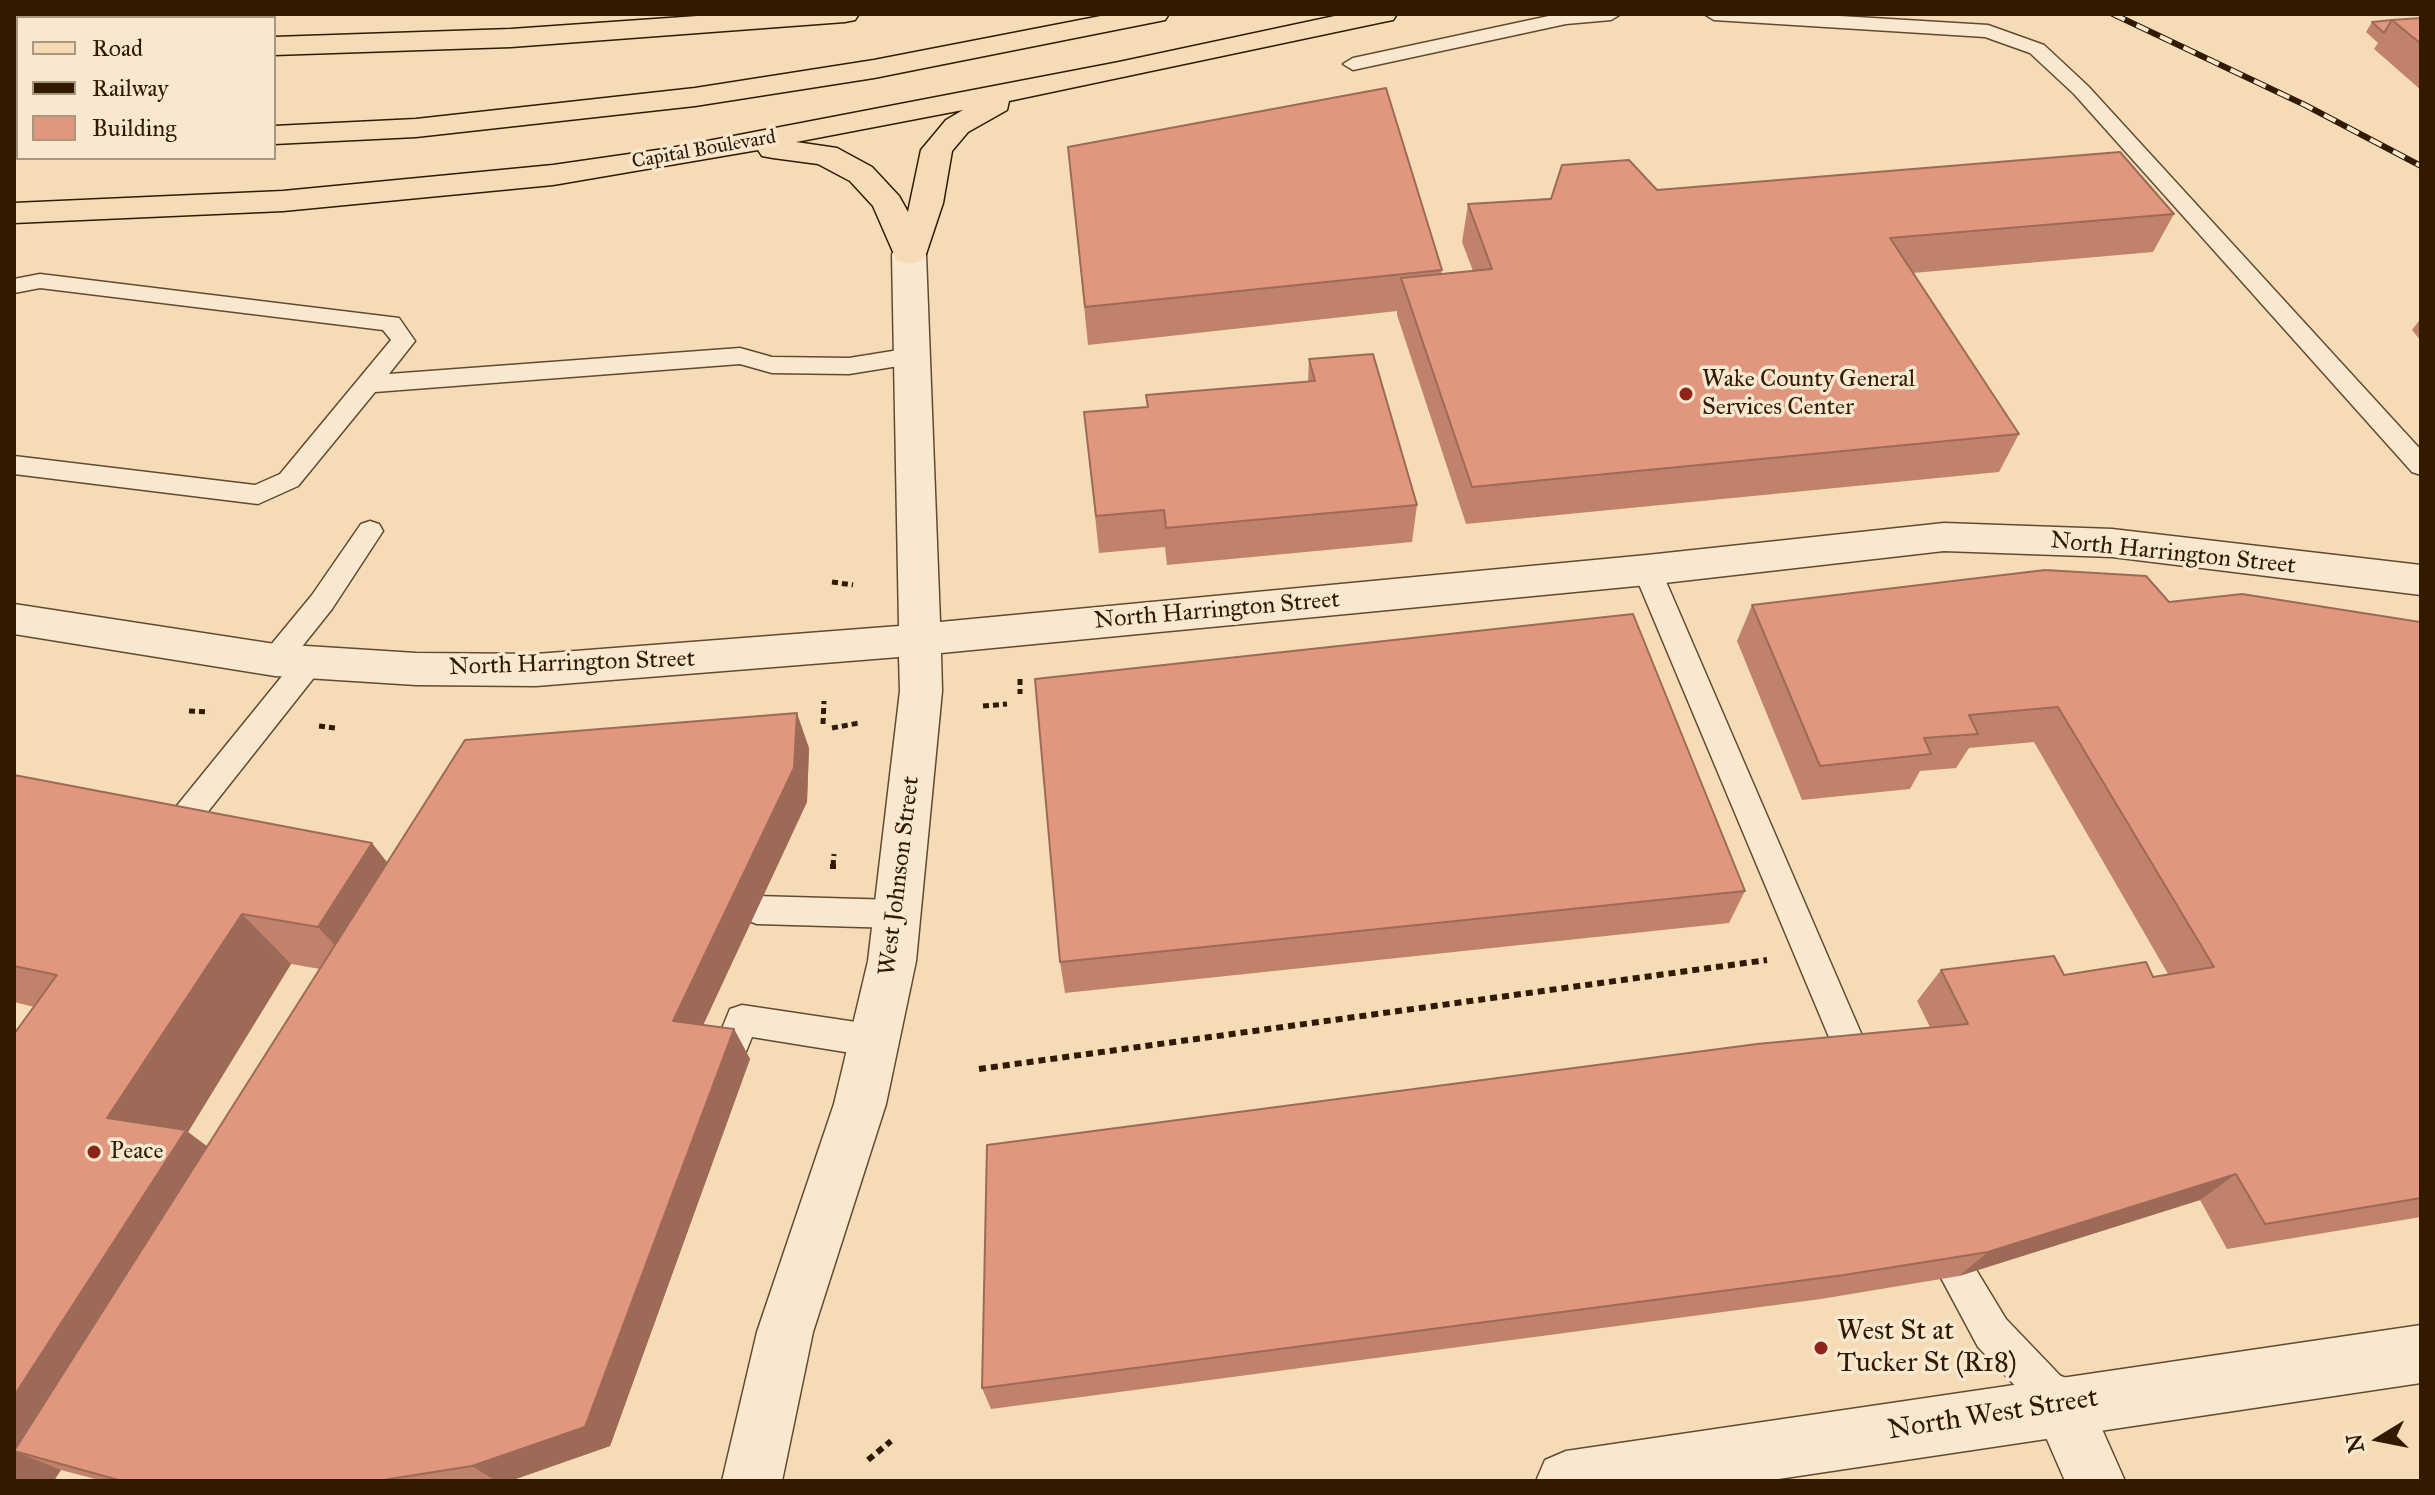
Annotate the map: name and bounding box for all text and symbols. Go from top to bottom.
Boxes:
legend [16,16,276,160]
text: Road [92,33,143,63]
text: Railway [92,73,169,103]
text: Building [92,113,177,143]
street label: Capital Boulevard [630,126,778,174]
place label: Wake County General Services Center [1702,366,1915,422]
marker: Wake County General Services Center [1677,385,1695,403]
street label: North Harrington Street [2049,527,2297,581]
street label: North Harrington Street [1093,586,1341,636]
street label: North Harrington Street [448,645,696,683]
street label: West Johnson Street [873,775,927,977]
place label: Peace [110,1138,163,1166]
marker: Peace [85,1143,103,1161]
place label: West St at Tucker St (R18) [1837,1315,2017,1381]
marker: West St at Tucker St (R18) [1812,1339,1830,1357]
street label: North West Street [1886,1382,2100,1448]
north arrow [2339,1399,2419,1479]
text: N [2340,1432,2370,1455]

